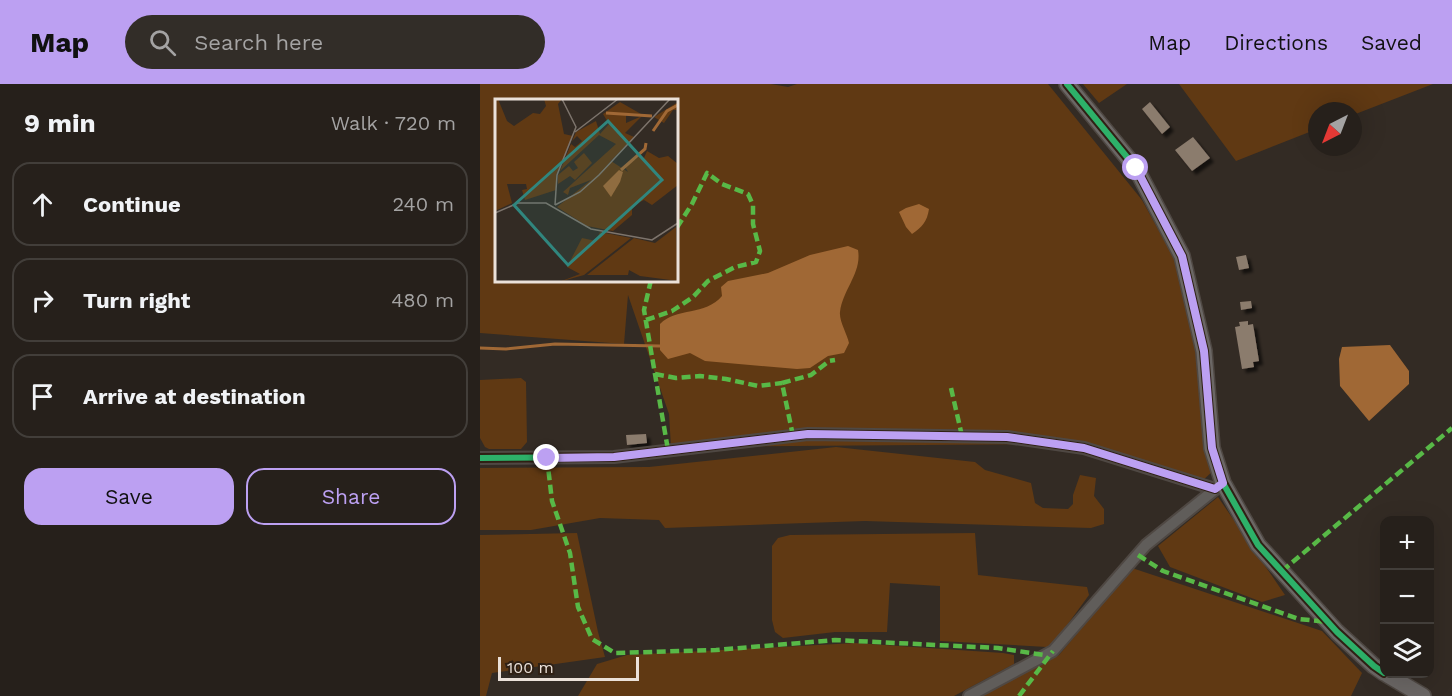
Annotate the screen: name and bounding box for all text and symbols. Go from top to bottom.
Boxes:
search box [125,15,545,69]
text: Map [30,26,89,59]
icon: search [146,26,179,59]
text: Search here [194,30,323,55]
text: Map [1148,30,1191,55]
text: Directions [1224,30,1328,55]
text: Saved [1361,30,1422,55]
inset map [495,99,678,282]
north arrow [1308,102,1362,156]
text: 9 min [24,108,96,138]
text: Walk · 720 m [331,111,456,135]
route start [1122,154,1148,180]
icon: ahead [26,188,59,221]
text: Continue [83,192,181,217]
text: 240 m [392,192,454,216]
icon: right [26,284,59,317]
text: Turn right [83,288,190,313]
text: 480 m [391,288,454,312]
icon: arrive [26,380,59,413]
text: Arrive at destination [83,384,306,409]
route end [533,444,559,470]
button: Save [24,468,234,525]
button: Share [246,468,456,525]
map controls [1380,516,1434,678]
button: + [1380,516,1434,570]
button: − [1380,570,1434,624]
button: layers [1380,624,1434,678]
scale bar [498,654,639,682]
text: 100 m [507,658,554,677]

